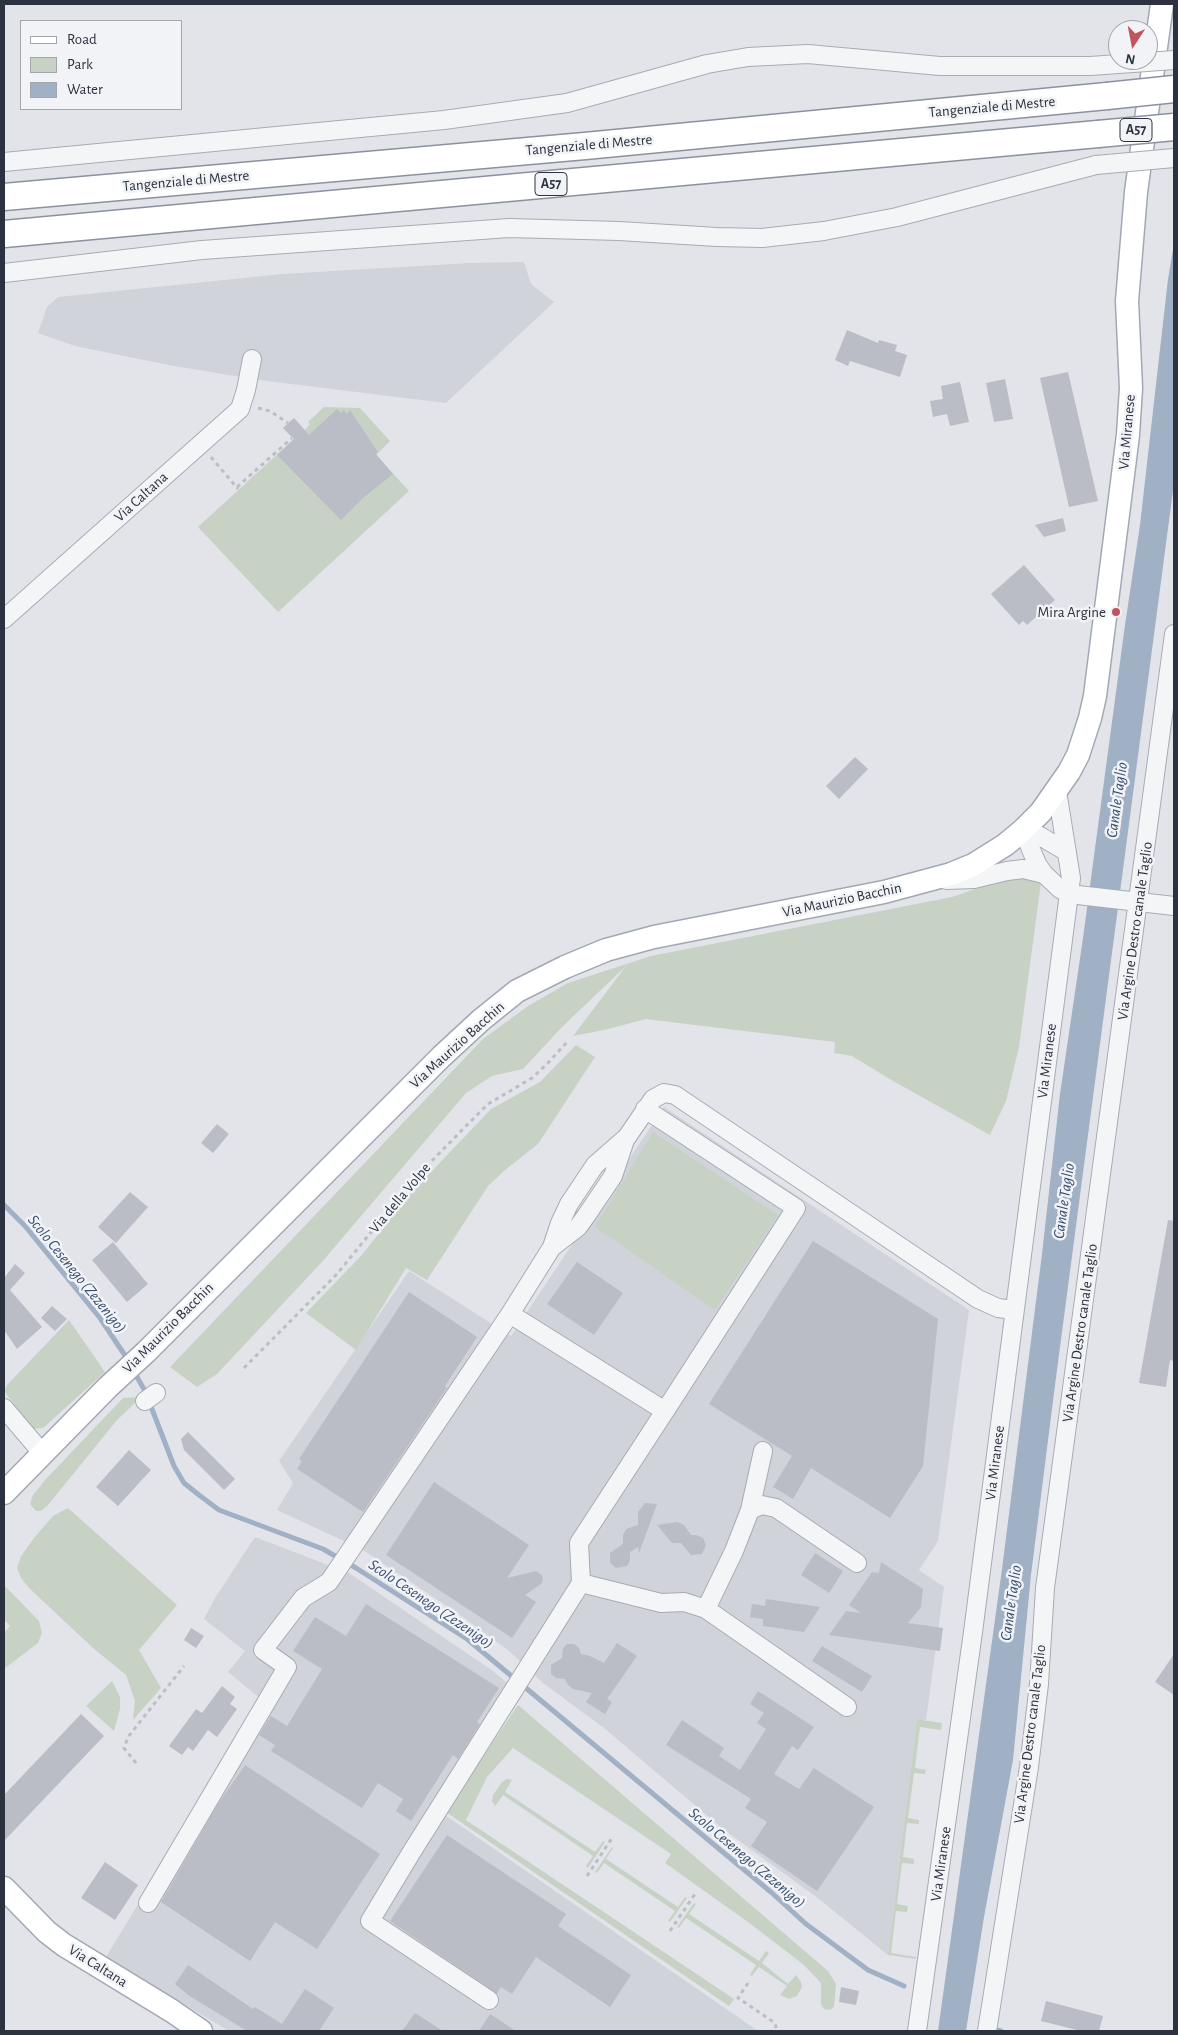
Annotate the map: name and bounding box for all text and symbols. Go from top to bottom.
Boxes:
legend [20,20,182,110]
north arrow [1108,20,1158,70]
text: Road [67,32,97,47]
text: N [1124,51,1136,67]
text: Park [67,57,93,72]
text: Water [67,82,103,97]
street label: Tangenziale di Mestre [928,92,1056,122]
road number: A57 [1120,118,1152,142]
street label: Tangenziale di Mestre [525,130,653,160]
street label: Tangenziale di Mestre [122,166,250,196]
road number: A57 [535,172,567,195]
street label: Via Miranese [1115,394,1139,470]
street label: Via Caltana [110,468,172,526]
place label: Mira Argine [1037,603,1106,621]
marker: Mira Argine [1110,606,1122,618]
water label: Canale Taglio [1102,761,1132,839]
street label: Via Argine Destro canale Taglio [1114,841,1156,1021]
street label: Via Maurizio Bacchin [781,879,903,921]
street label: Via Maurizio Bacchin [406,998,508,1092]
street label: Via Miranese [1033,1022,1061,1100]
street label: Via della Volpe [365,1159,435,1237]
water label: Canale Taglio [1049,1162,1079,1240]
water label: Scolo Cesenego (Zezenigo) [23,1211,131,1337]
street label: Via Argine Destro canale Taglio [1059,1243,1101,1423]
street label: Via Maurizio Bacchin [119,1279,217,1377]
street label: Via Miranese [981,1424,1009,1502]
water label: Scolo Cesenego (Zezenigo) [365,1555,497,1653]
water label: Canale Taglio [996,1564,1026,1642]
street label: Via Argine Destro canale Taglio [1010,1644,1050,1824]
water label: Scolo Cesenego (Zezenigo) [685,1804,809,1912]
street label: Via Miranese [927,1825,955,1903]
street label: Via Caltana [65,1941,131,1991]

